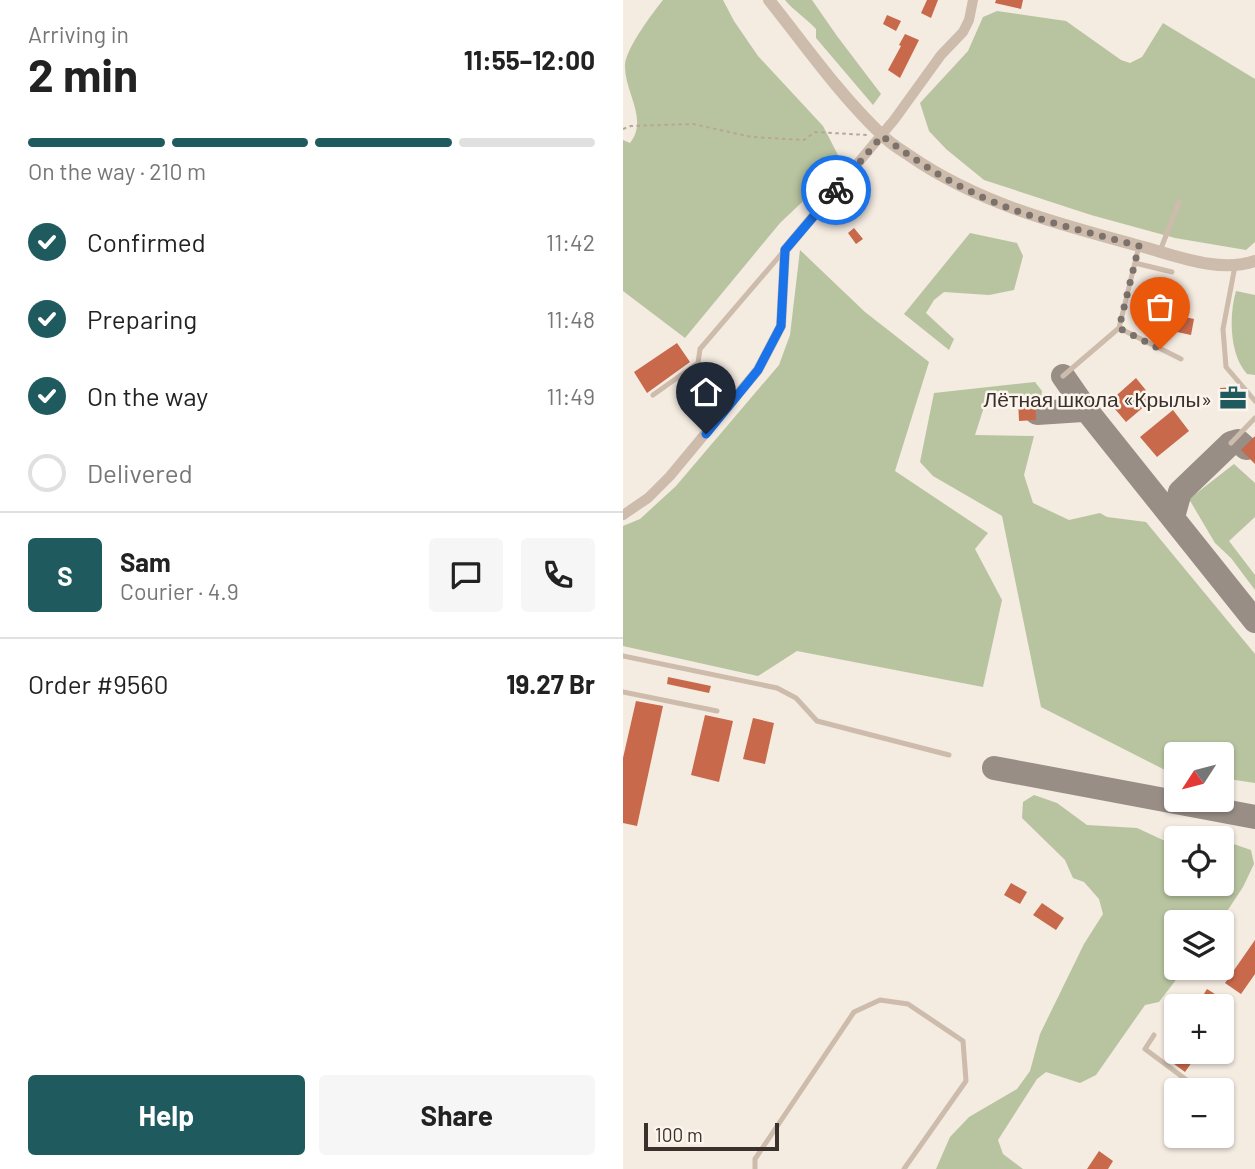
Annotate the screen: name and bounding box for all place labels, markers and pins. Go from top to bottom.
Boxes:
pin [1130,277,1190,349]
pin [676,362,736,434]
office icon: Лётная школа «Крылы» [1218,383,1248,413]
place label: Лётная школа «Крылы» [983,386,1212,411]

